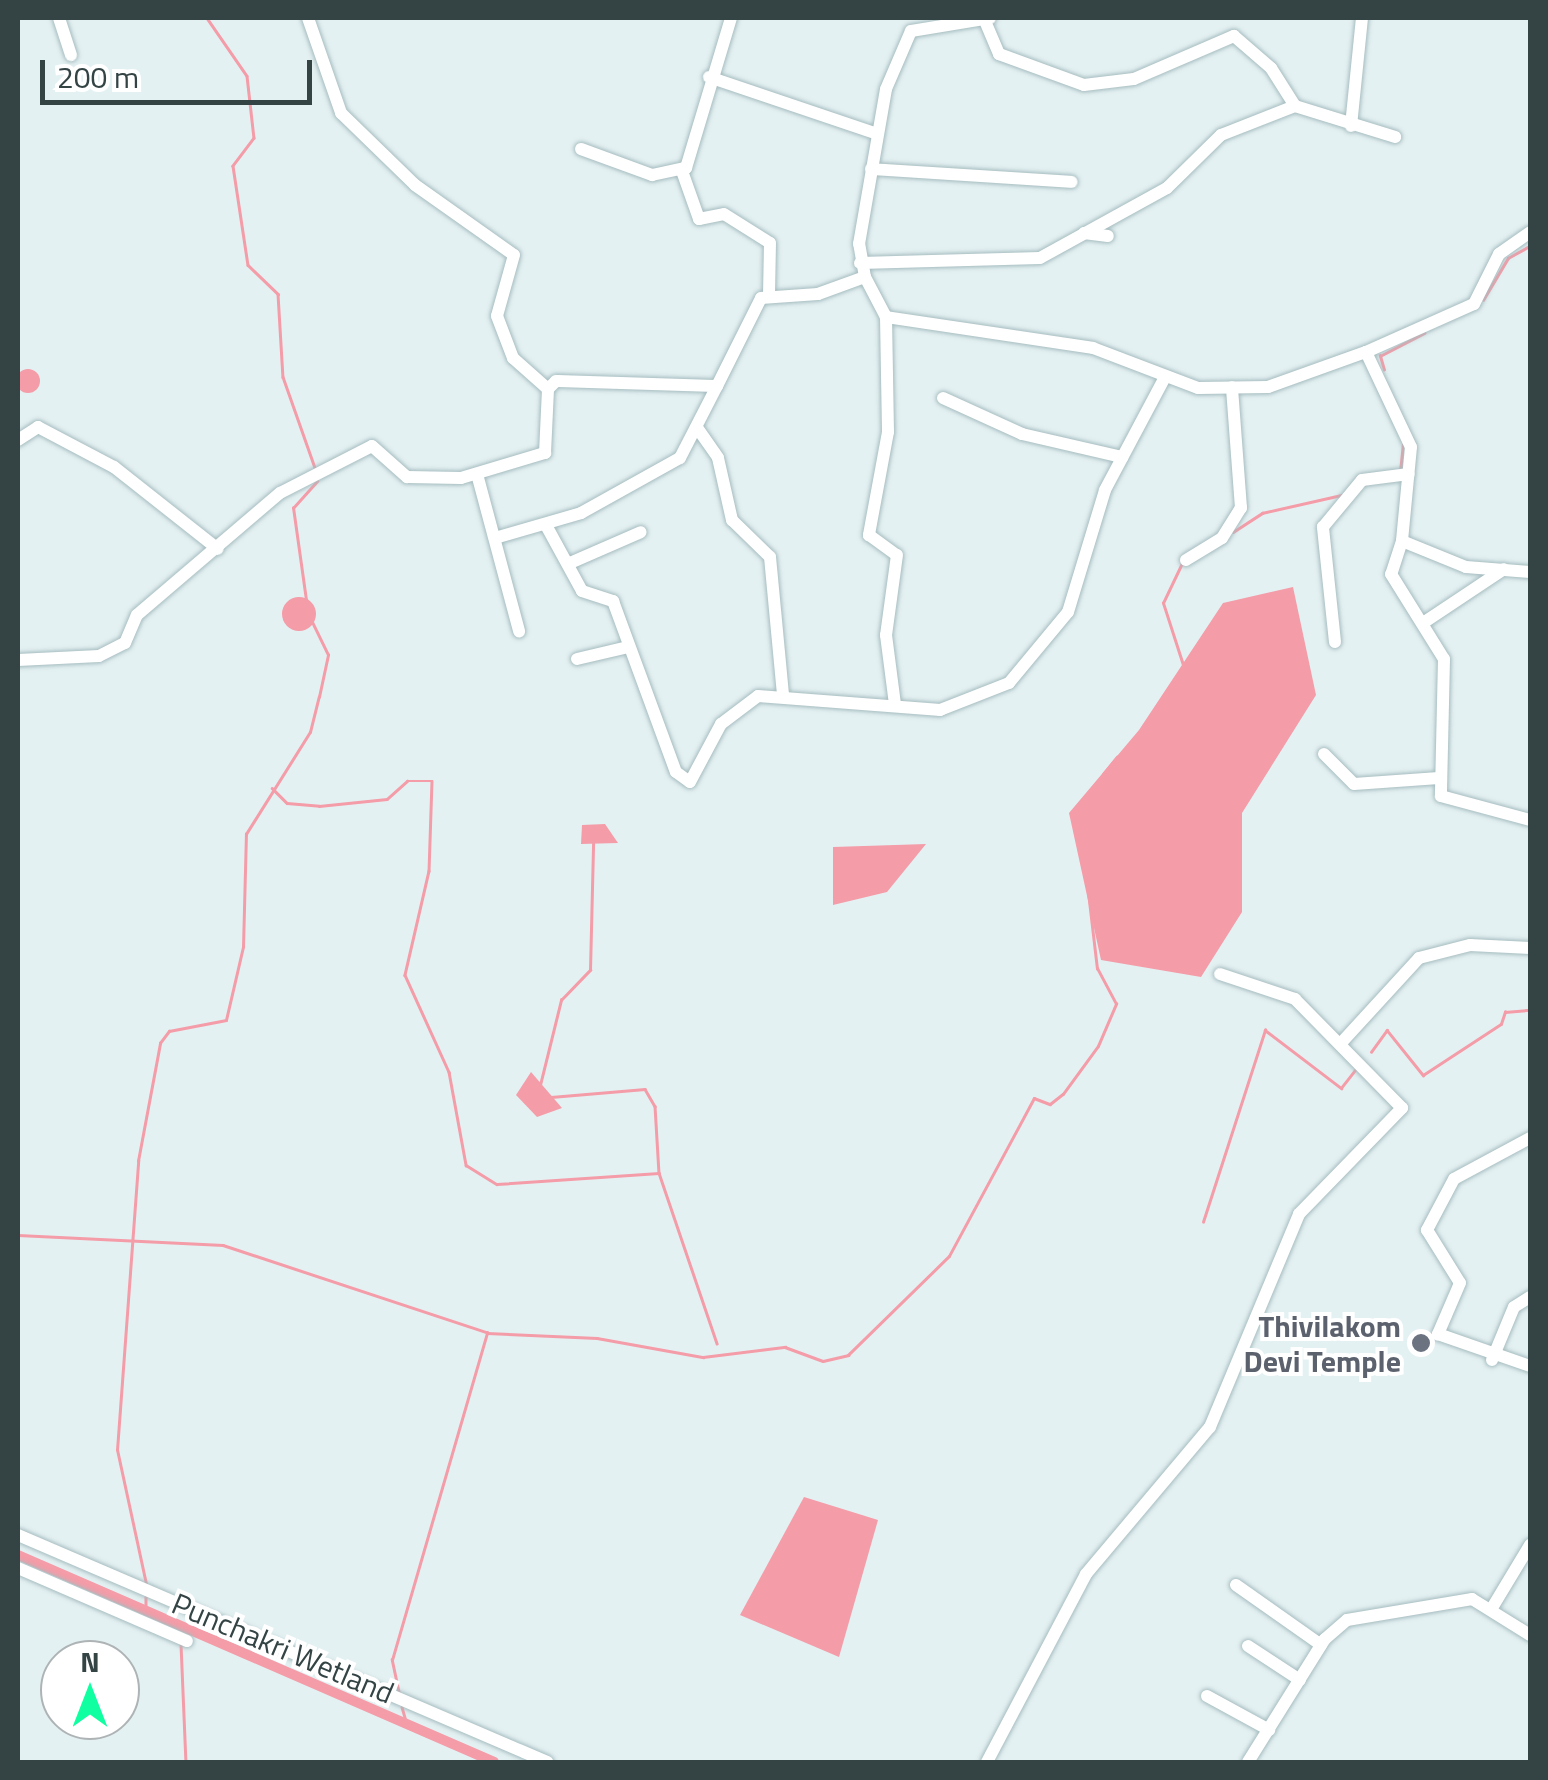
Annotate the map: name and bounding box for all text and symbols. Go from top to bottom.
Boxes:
scale bar [45,40,318,102]
text: 200 m [57,54,139,100]
place label: Thivilakom Devi Temple [1244,1308,1401,1378]
marker: Thivilakom Devi Temple [1410,1332,1432,1354]
street label: Punchakri Wetland [167,1585,399,1711]
north arrow [40,1640,140,1740]
text: N [80,1640,100,1683]

